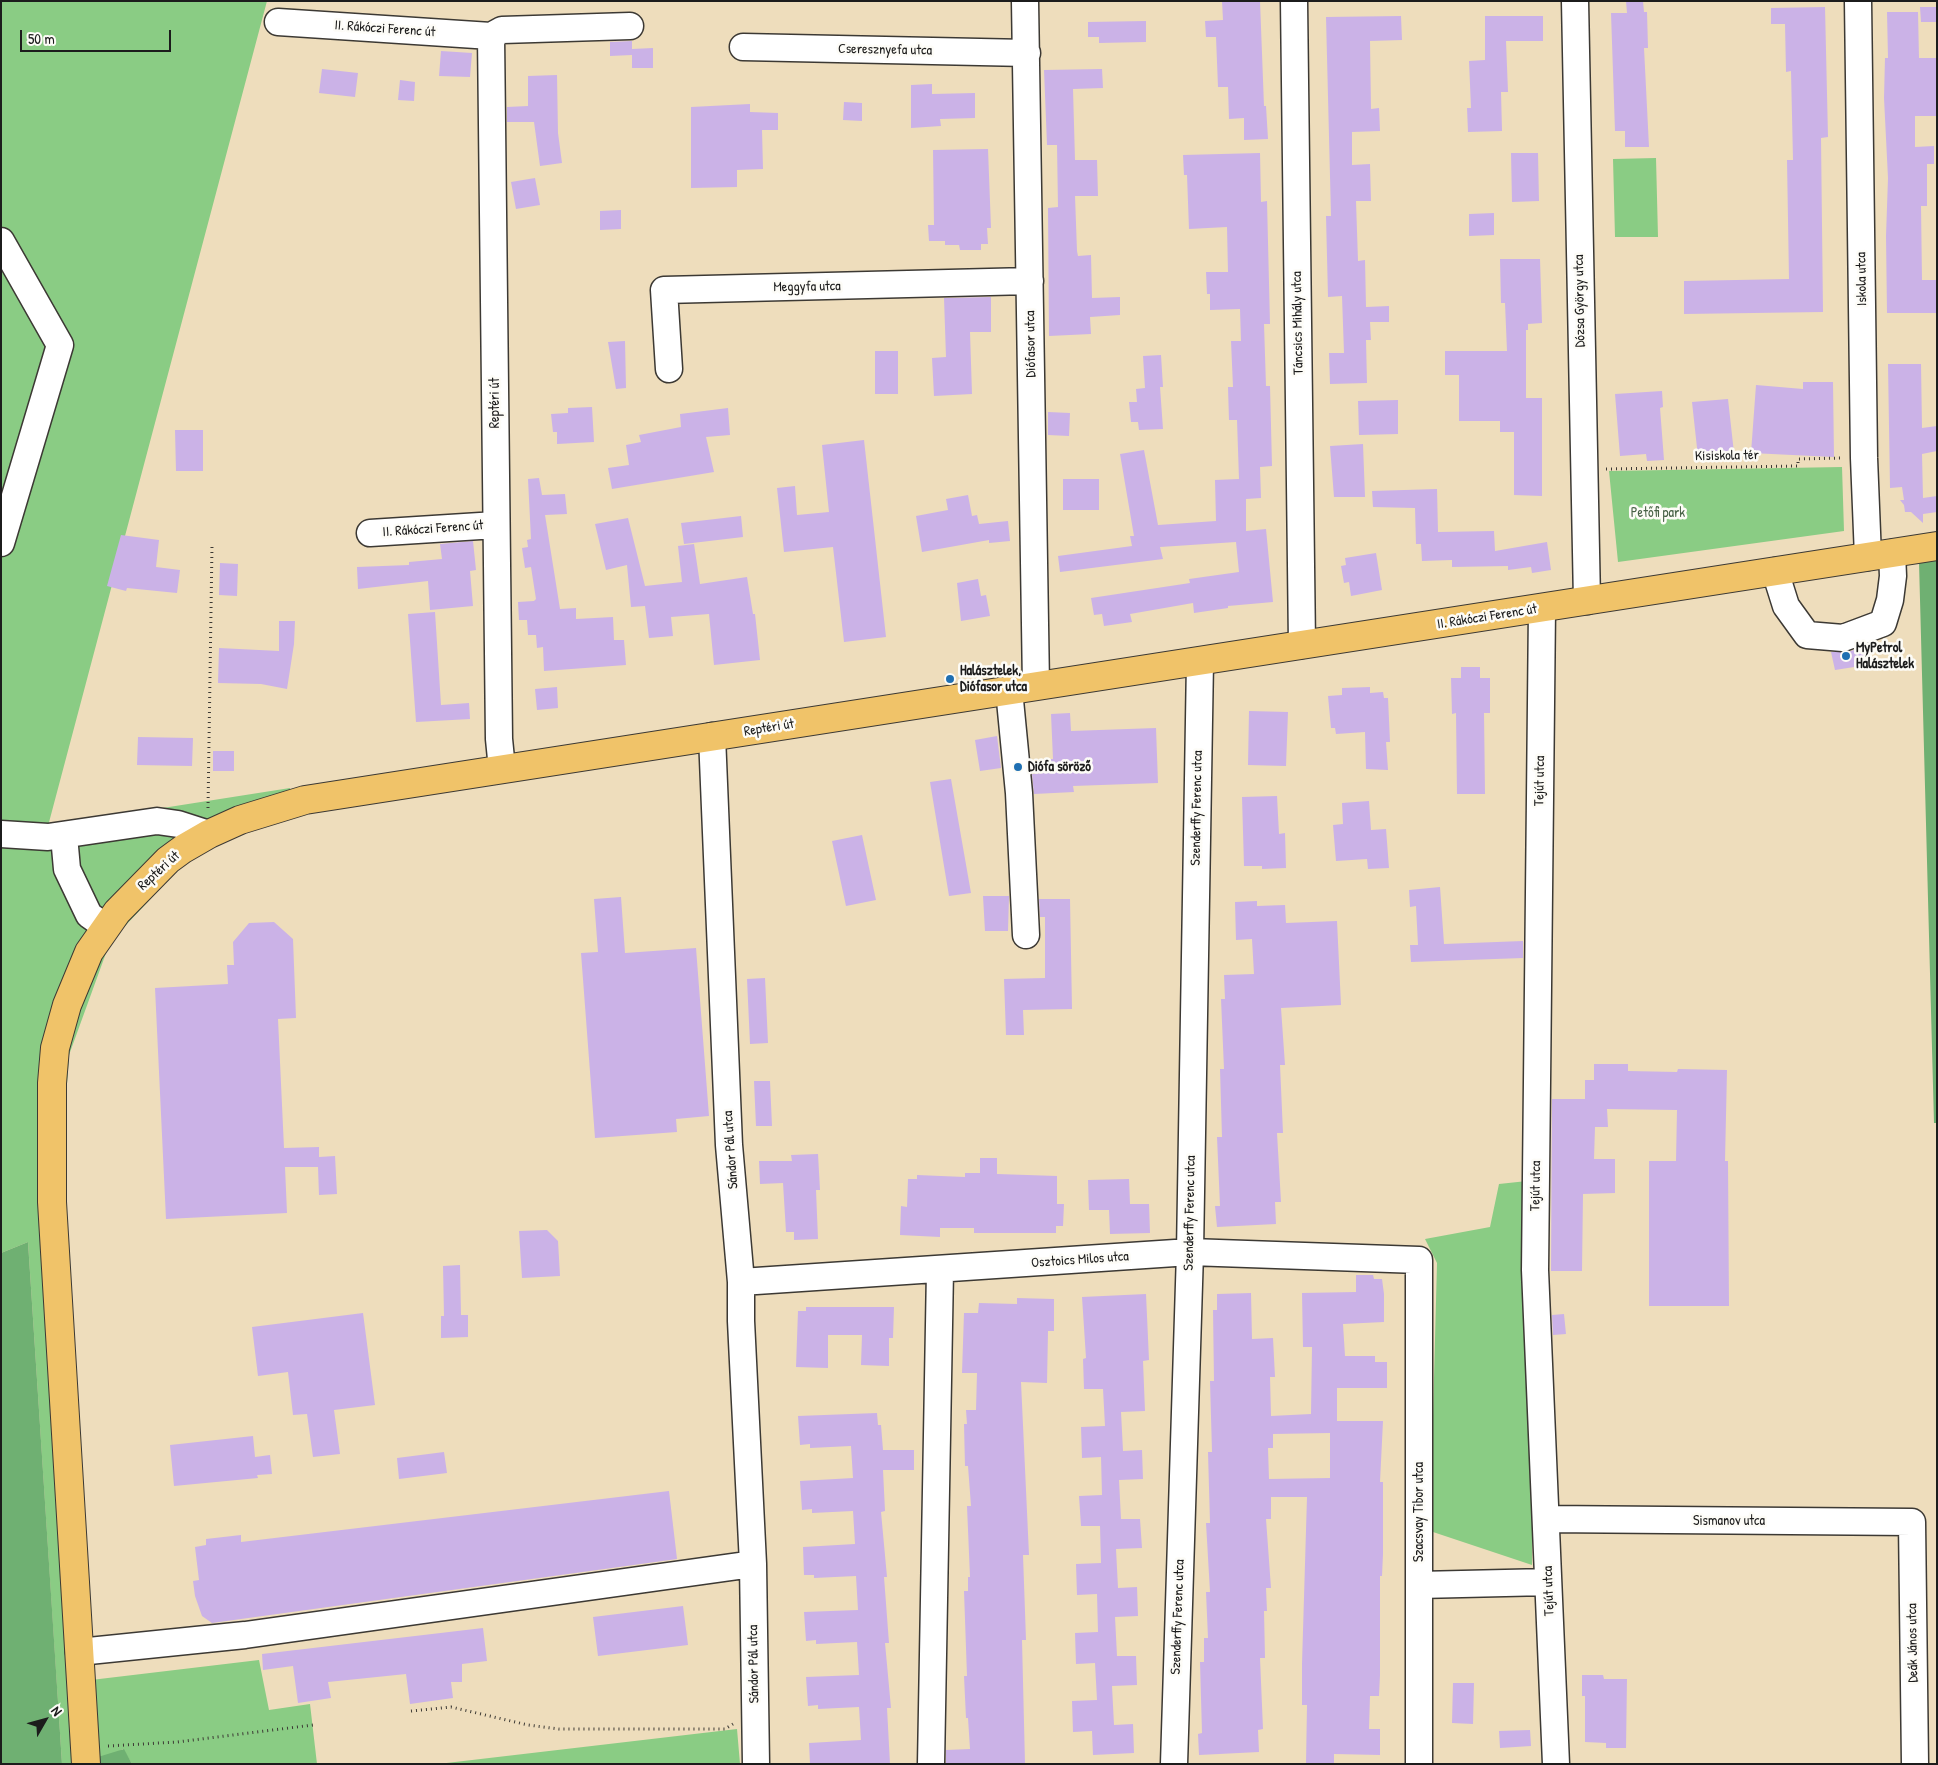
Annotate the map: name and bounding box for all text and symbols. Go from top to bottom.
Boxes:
street label: II. Rákóczi Ferenc út [334,17,436,41]
scale bar [22,20,174,52]
text: 50 m [28,28,55,49]
street label: Cseresznyefa utca [838,41,932,59]
street label: Iskola utca [1853,252,1871,306]
street label: Dózsa György utca [1571,254,1589,348]
street label: Táncsics Mihály utca [1289,271,1307,375]
street label: Meggyfa utca [773,278,841,296]
street label: Diófasor utca [1022,310,1040,378]
street label: Reptéri út [487,378,503,428]
street label: Kisiskola tér [1695,447,1759,465]
park label: Petőfi park [1631,505,1685,521]
street label: II. Rákóczi Ferenc út [382,517,484,541]
street label: II. Rákóczi Ferenc út [1436,601,1538,633]
place label: MyPetrol Halásztelek [1856,640,1914,672]
marker: MyPetrol Halásztelek [1840,650,1852,662]
place label: Halásztelek, Diófasor utca [960,663,1027,696]
marker: Halásztelek, Diófasor utca [944,673,956,685]
street label: Reptéri út [743,716,795,740]
street label: Szenderffy Ferenc utca [1188,750,1206,866]
street label: Tejút utca [1531,756,1549,806]
place label: Diófa söröző [1028,759,1091,775]
marker: Diófa söröző [1012,761,1024,773]
street label: Reptéri út [135,848,183,894]
street label: Sándor Pál utca [720,1110,742,1190]
street label: Szenderffy Ferenc utca [1181,1155,1199,1271]
street label: Tejút utca [1527,1161,1545,1211]
street label: Osztoics Milos utca [1031,1248,1129,1272]
street label: Szacsvay Tibor utca [1411,1462,1427,1562]
street label: Sismanov utca [1693,1513,1765,1529]
street label: Szenderffy Ferenc utca [1168,1559,1188,1675]
street label: Tejút utca [1540,1566,1558,1616]
street label: Deák János utca [1904,1603,1922,1683]
street label: Sándor Pál utca [745,1625,763,1703]
north arrow [20,1695,70,1745]
text: N [47,1702,67,1719]

